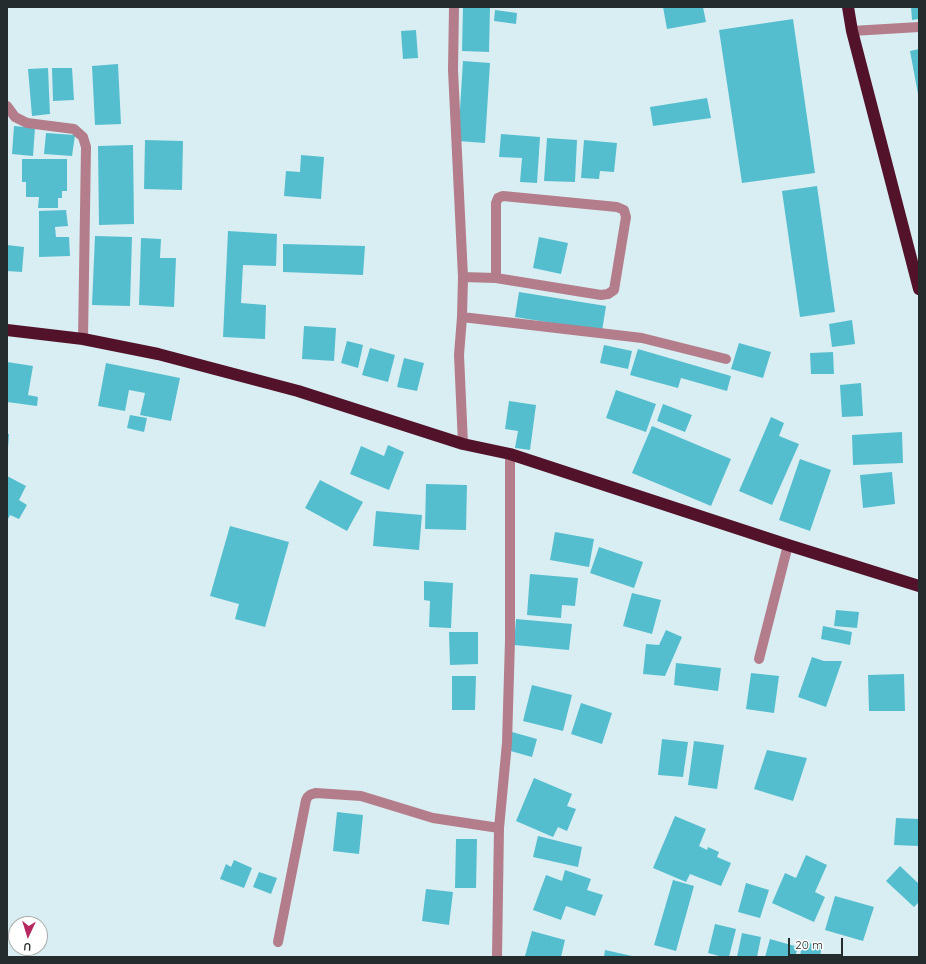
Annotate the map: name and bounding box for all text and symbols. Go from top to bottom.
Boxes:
north arrow [8,916,48,956]
scale bar [790,930,845,956]
text: 20 m [795,937,823,952]
text: U [23,940,32,954]

